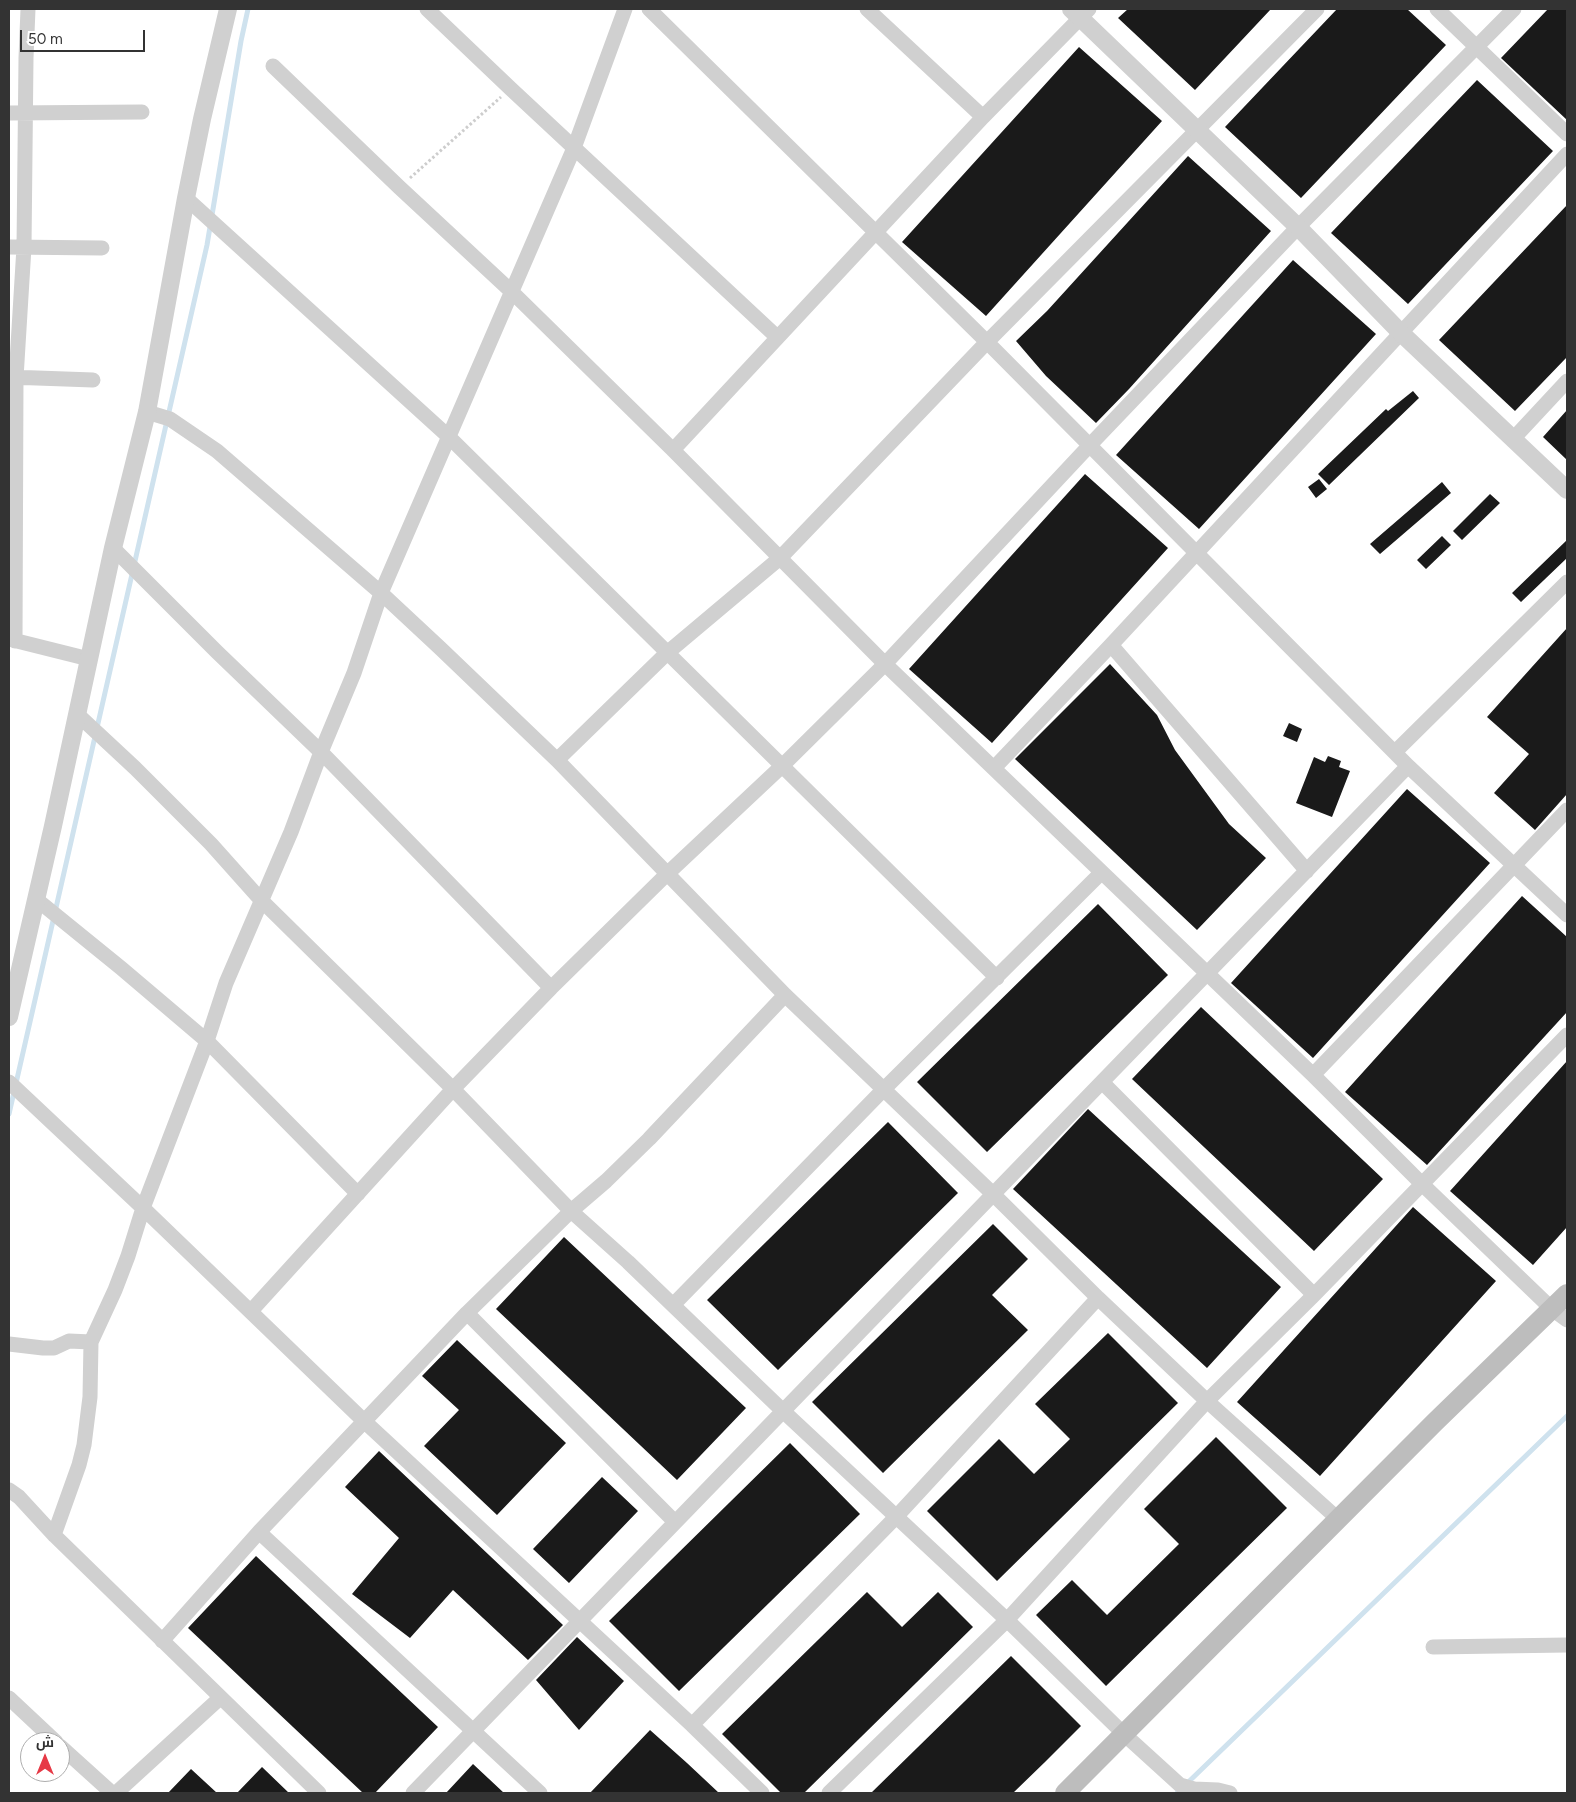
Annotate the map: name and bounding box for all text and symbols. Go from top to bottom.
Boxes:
scale bar [22,20,148,52]
text: 50 m [28,30,63,48]
north arrow [20,1732,70,1782]
text: ش [36,1734,54,1751]

